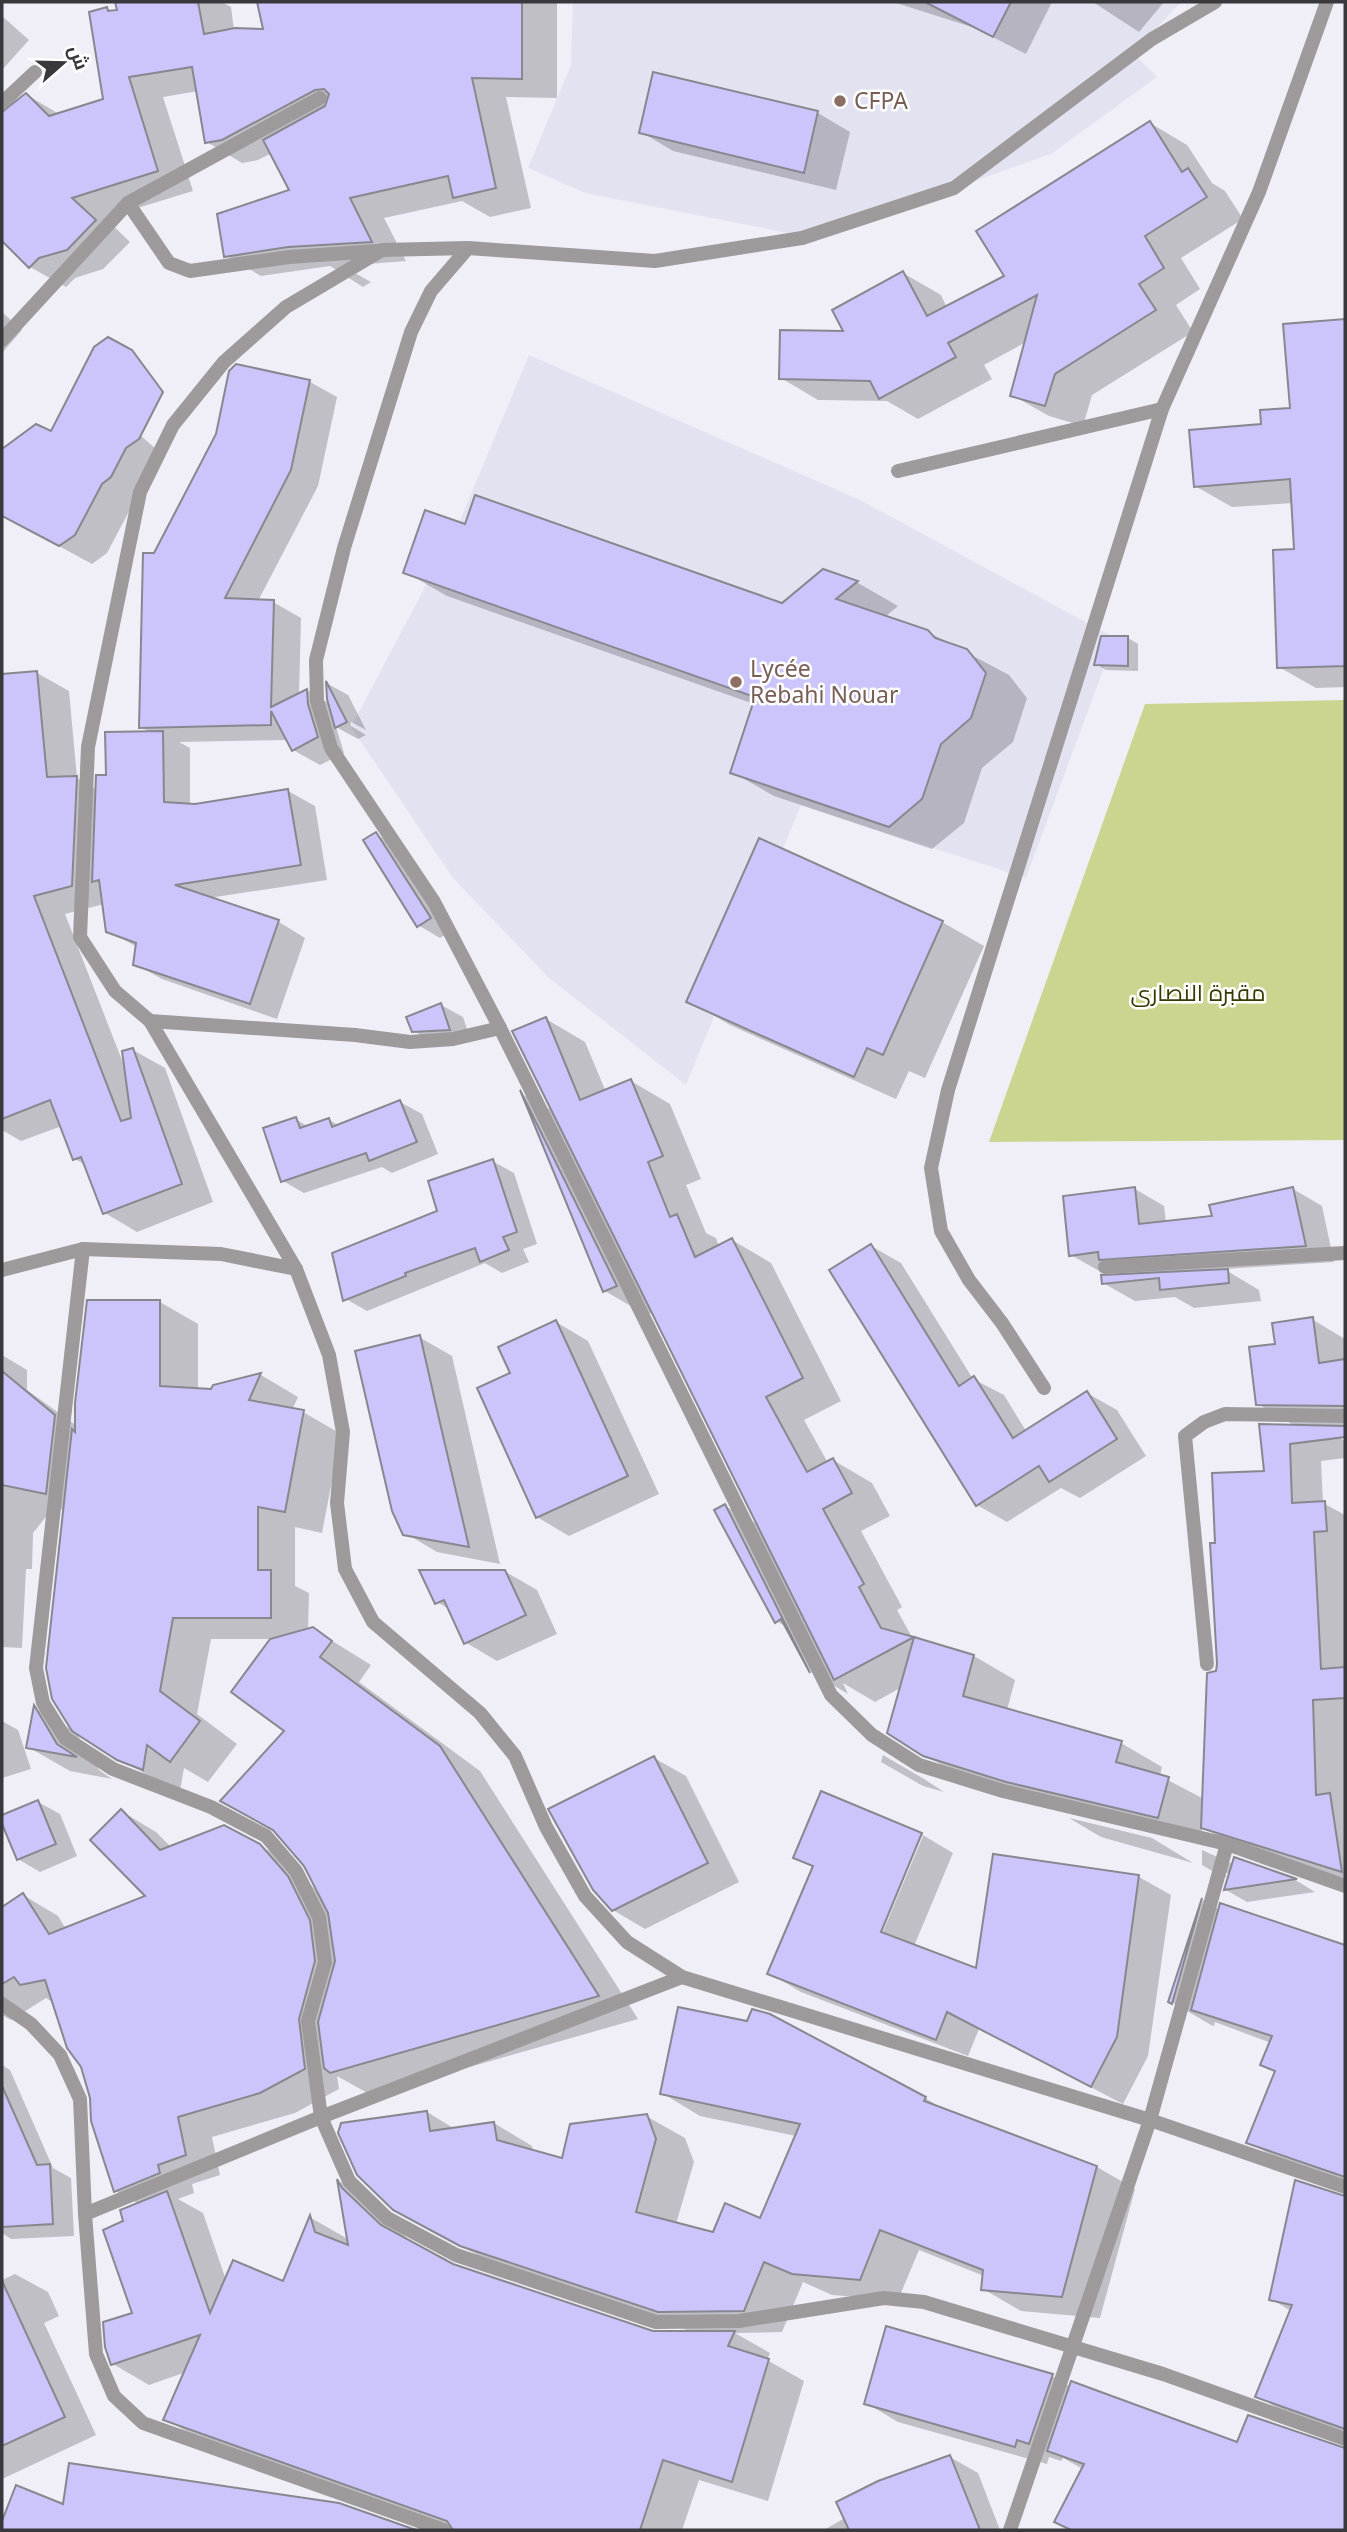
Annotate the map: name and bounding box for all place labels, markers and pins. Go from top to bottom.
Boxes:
place label: CFPA [854,84,908,116]
marker: CFPA [832,93,848,109]
place label: Lycée Rebahi Nouar [750,652,899,710]
marker: Lycée Rebahi Nouar [728,674,744,690]

